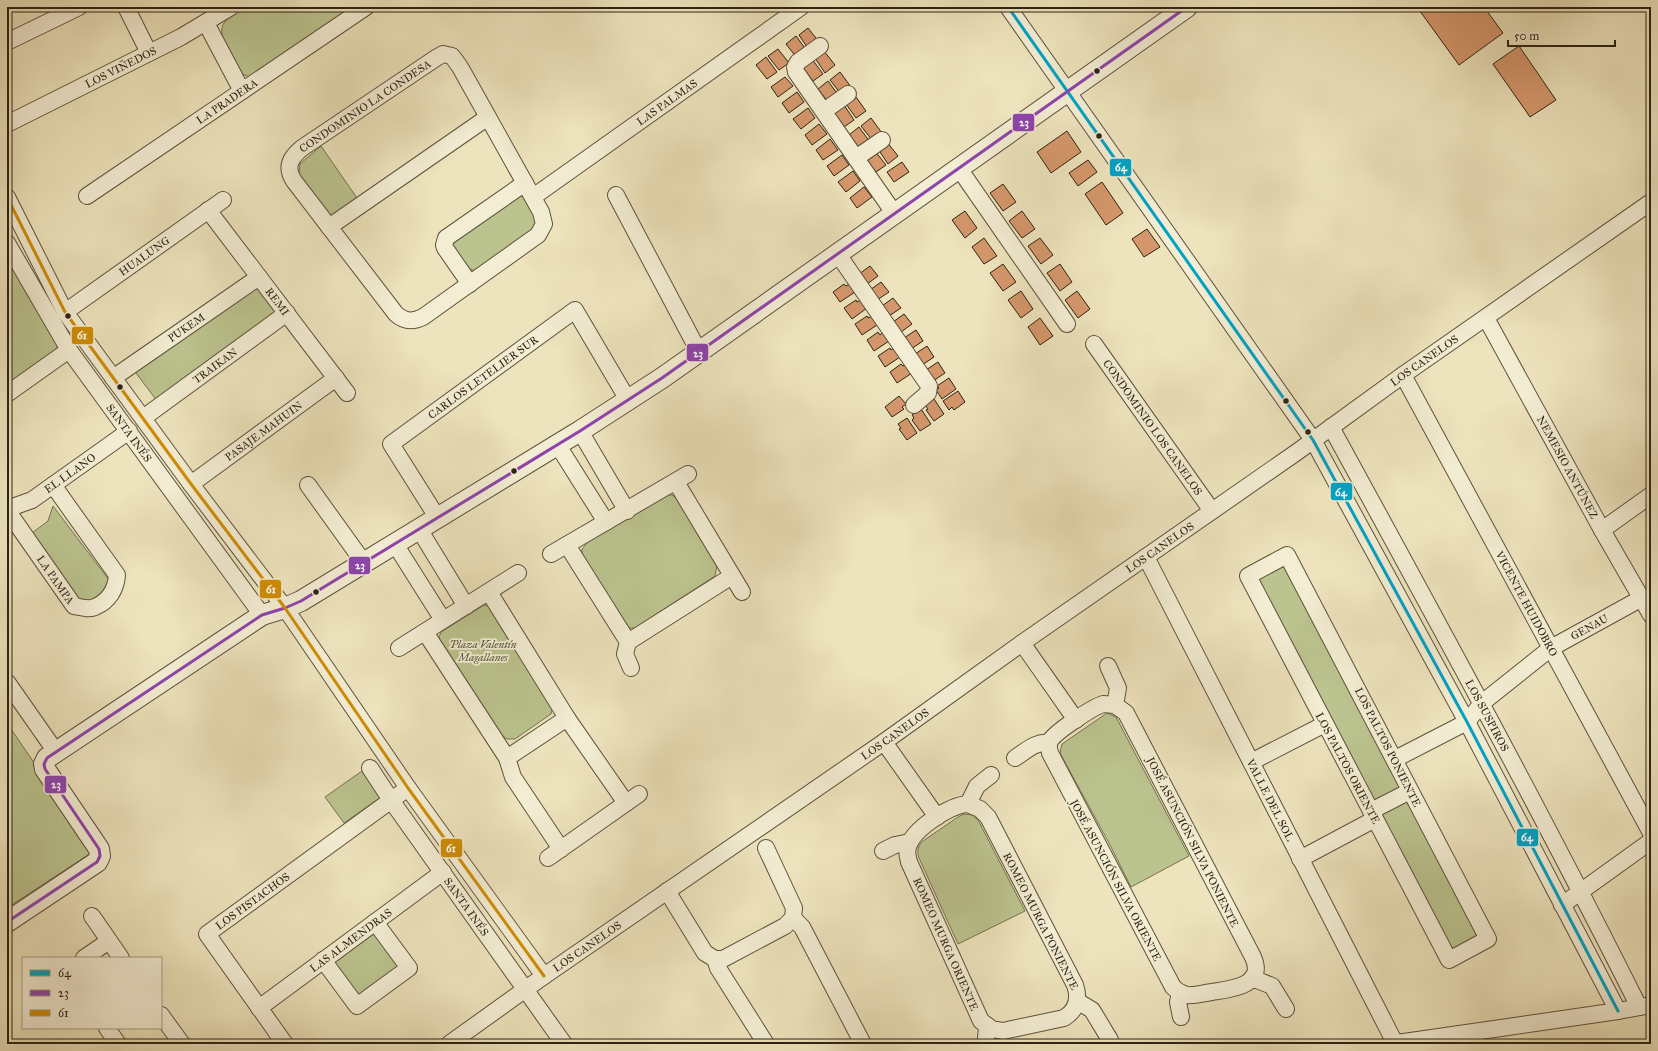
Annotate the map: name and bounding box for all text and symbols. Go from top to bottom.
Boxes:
scale bar [1508,22,1615,48]
text: 50 m [1514,29,1539,43]
street label: LOS VIÑEDOS [83,44,159,91]
street label: CONDOMINIO LA CONDESA [297,57,434,155]
unlabelled marker [1092,66,1102,76]
street label: LA PRADERA [194,76,261,127]
street label: LAS PALMAS [634,77,700,128]
line badge: 23 [1012,113,1035,132]
text: 23 [1019,116,1029,130]
unlabelled marker [1094,131,1104,141]
line badge: 64 [1109,158,1132,177]
text: 64 [1115,161,1128,175]
street label: HUALUNG [117,234,172,279]
street label: REMI [262,285,292,319]
street label: PUKEM [165,310,207,345]
unlabelled marker [63,311,73,321]
line badge: 61 [71,326,94,345]
text: 61 [77,329,88,342]
street label: LOS CANELOS [1388,332,1461,389]
street label: CARLOS LETELIER SUR [426,333,541,422]
line badge: 23 [686,343,709,362]
street label: TRAIKAN [190,345,240,387]
text: 23 [693,347,703,361]
street label: CONDOMINIO LOS CANELOS [1100,357,1205,498]
unlabelled marker [115,382,125,392]
unlabelled marker [1281,396,1291,406]
street label: PASAJE MAHUIN [223,399,305,464]
street label: SANTA INÉS [103,401,154,465]
street label: NEMESIO ANTÚNEZ [1534,414,1601,521]
unlabelled marker [1303,427,1313,437]
street label: EL LLANO [42,451,98,496]
unlabelled marker [509,466,519,476]
line badge: 64 [1330,482,1353,501]
text: 64 [1335,486,1348,500]
street label: LOS CANELOS [1123,520,1197,576]
street label: VICENTE HUIDOBRO [1492,548,1560,659]
street label: LA PAMPA [34,553,77,607]
line badge: 23 [348,556,371,575]
text: 23 [355,559,365,573]
line badge: 61 [259,579,282,599]
text: 61 [266,583,277,596]
unlabelled marker [311,587,321,597]
street label: GENAU [1568,612,1611,643]
park label: Plaza Valentín Magallanes [449,638,517,664]
street label: LOS SUSPIROS [1462,677,1512,754]
street label: LOS PALTOS PONIENTE [1352,685,1423,809]
street label: LOS CANELOS [859,706,932,763]
street label: LOS PALTOS ORIENTE [1313,710,1383,826]
street label: JOSÉ ASUNCIÓN SILVA PONIENTE [1143,754,1242,930]
street label: VALLE DEL SOL [1243,756,1296,843]
line badge: 23 [44,775,67,794]
text: 23 [51,778,61,792]
street label: JOSÉ ASUNCIÓN SILVA ORIENTE [1066,796,1165,964]
line badge: 64 [1516,828,1539,847]
text: 64 [1521,831,1534,845]
line badge: 61 [440,838,463,858]
text: 61 [446,842,457,855]
street label: ROMEO MURGA PONIENTE [1000,850,1081,992]
street label: LOS PISTACHOS [213,870,292,933]
street label: SANTA INÉS [441,875,491,939]
street label: ROMEO MURGA ORIENTE [910,876,981,1013]
street label: LAS ALMENDRAS [307,906,395,975]
street label: LOS CANELOS [551,919,624,975]
legend [22,957,162,1029]
text: 64 [58,966,71,980]
text: 23 [58,986,69,1000]
text: 61 [58,1006,69,1020]

